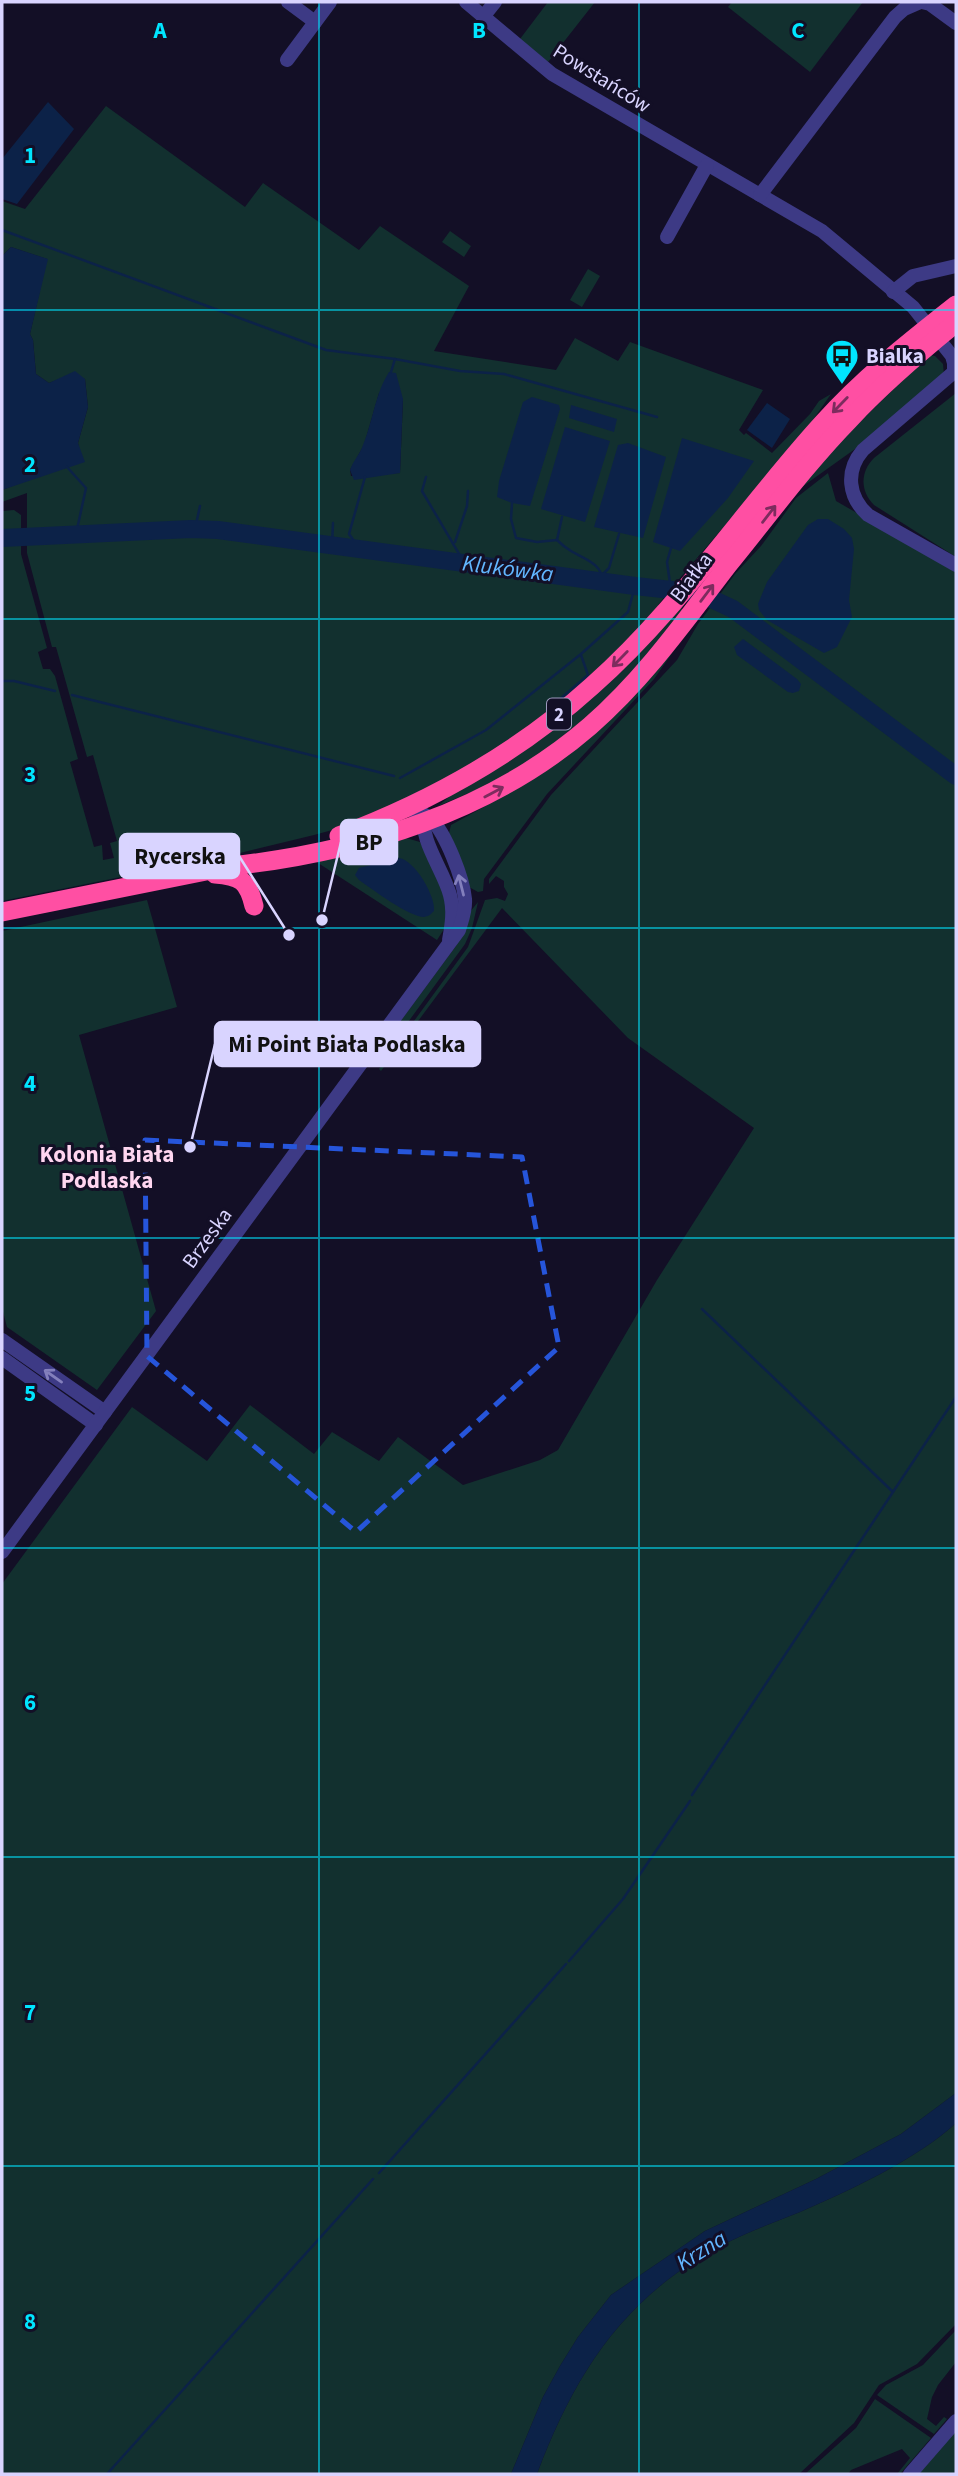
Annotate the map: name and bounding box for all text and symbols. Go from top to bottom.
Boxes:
text: A [152,14,167,47]
text: B [472,14,486,47]
text: C [791,14,805,47]
street label: Powstańców [547,36,657,120]
text: 1 [24,139,36,172]
bus stop icon: Bialka [823,337,861,386]
place label: Bialka [866,341,924,371]
one-way arrow [831,396,848,413]
text: 2 [24,448,36,481]
one-way arrow [762,505,777,524]
street label: Białka [662,546,720,608]
water label: Klukówka [460,547,556,590]
one-way arrow [700,584,715,602]
one-way arrow [611,651,628,668]
road number: 2 [547,698,571,730]
text: 3 [24,758,36,791]
one-way arrow [483,784,503,798]
callout: BP [341,820,397,864]
text: BP [355,826,383,859]
callout: Rycerska [120,834,239,878]
text: Rycerska [134,840,226,873]
one-way arrow [454,874,467,896]
callout: Mi Point Biała Podlaska [215,1022,480,1066]
text: Mi Point Biała Podlaska [228,1028,466,1061]
text: 4 [24,1067,36,1100]
district label: Kolonia Biała Podlaska [40,1138,174,1197]
street label: Brzeska [175,1202,239,1274]
one-way arrow [44,1369,63,1383]
text: 5 [24,1377,36,1410]
text: 6 [24,1686,36,1719]
text: 7 [24,1996,36,2029]
water label: Krzna [670,2222,733,2279]
text: 8 [24,2305,36,2338]

